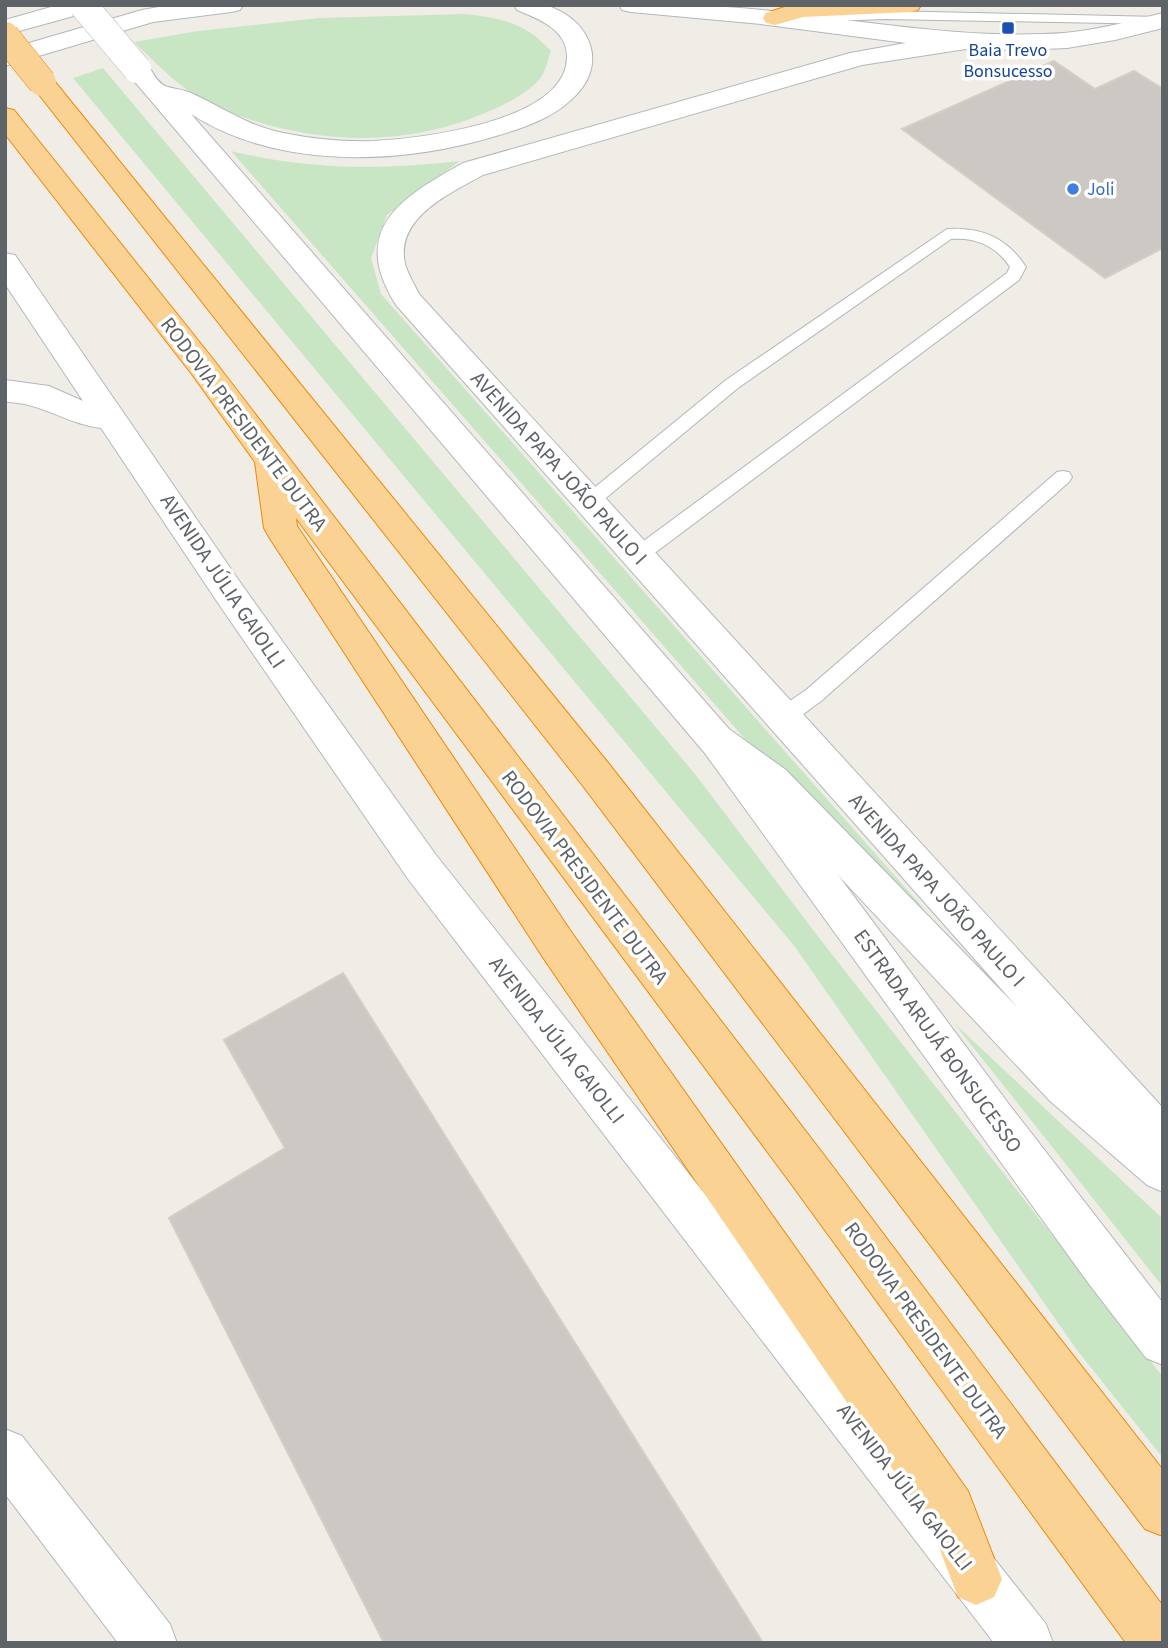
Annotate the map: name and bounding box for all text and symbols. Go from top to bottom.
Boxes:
marker: Baia Trevo Bonsucesso [1000,20,1016,36]
place label: Baia Trevo Bonsucesso [963,38,1053,84]
place label: Joli [1087,177,1114,202]
marker: Joli [1065,181,1081,197]
street label: RODOVIA PRESIDENTE DUTRA [153,311,335,538]
street label: AVENIDA PAPA JOÃO PAULO I [464,365,654,571]
street label: AVENIDA JÚLIA GAIOLLI [153,488,293,674]
street label: RODOVIA PRESIDENTE DUTRA [494,764,676,991]
street label: AVENIDA PAPA JOÃO PAULO I [842,787,1032,993]
street label: ESTRADA ARUJÁ BONSUCESSO [846,923,1030,1159]
street label: AVENIDA JÚLIA GAIOLLI [482,950,632,1130]
street label: RODOVIA PRESIDENTE DUTRA [837,1216,1015,1445]
street label: AVENIDA JÚLIA GAIOLLI [830,1397,980,1577]

